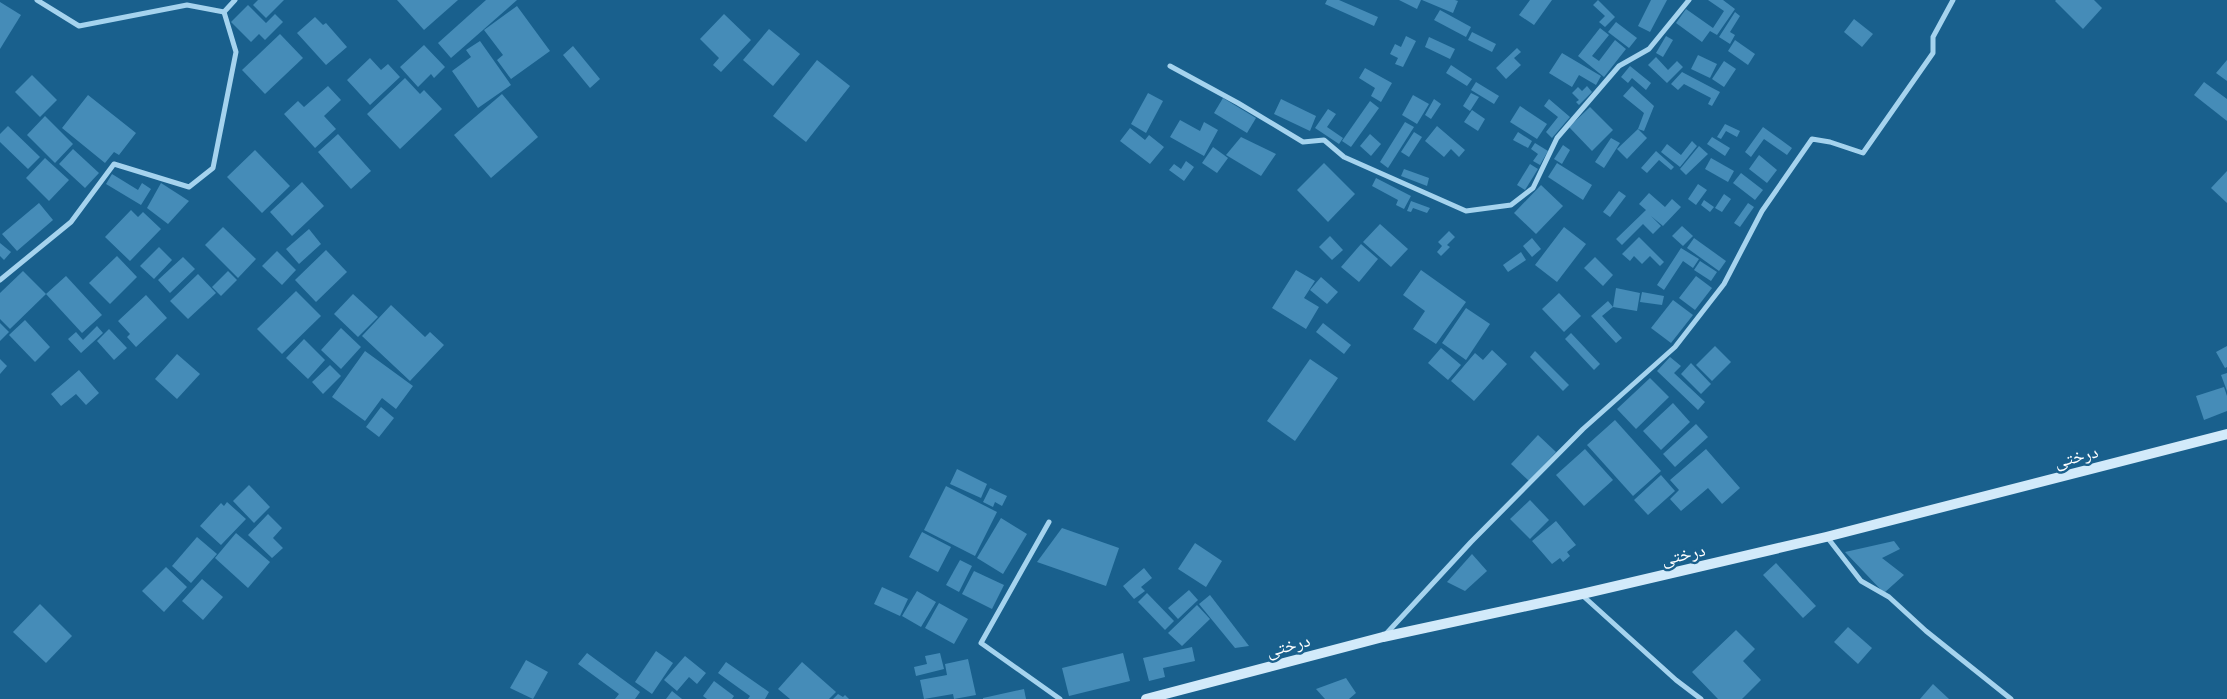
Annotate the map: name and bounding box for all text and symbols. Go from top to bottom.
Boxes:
street label: درختی [2052,439,2100,473]
street label: درختی [1659,538,1707,570]
street label: درختی [1263,628,1313,662]

